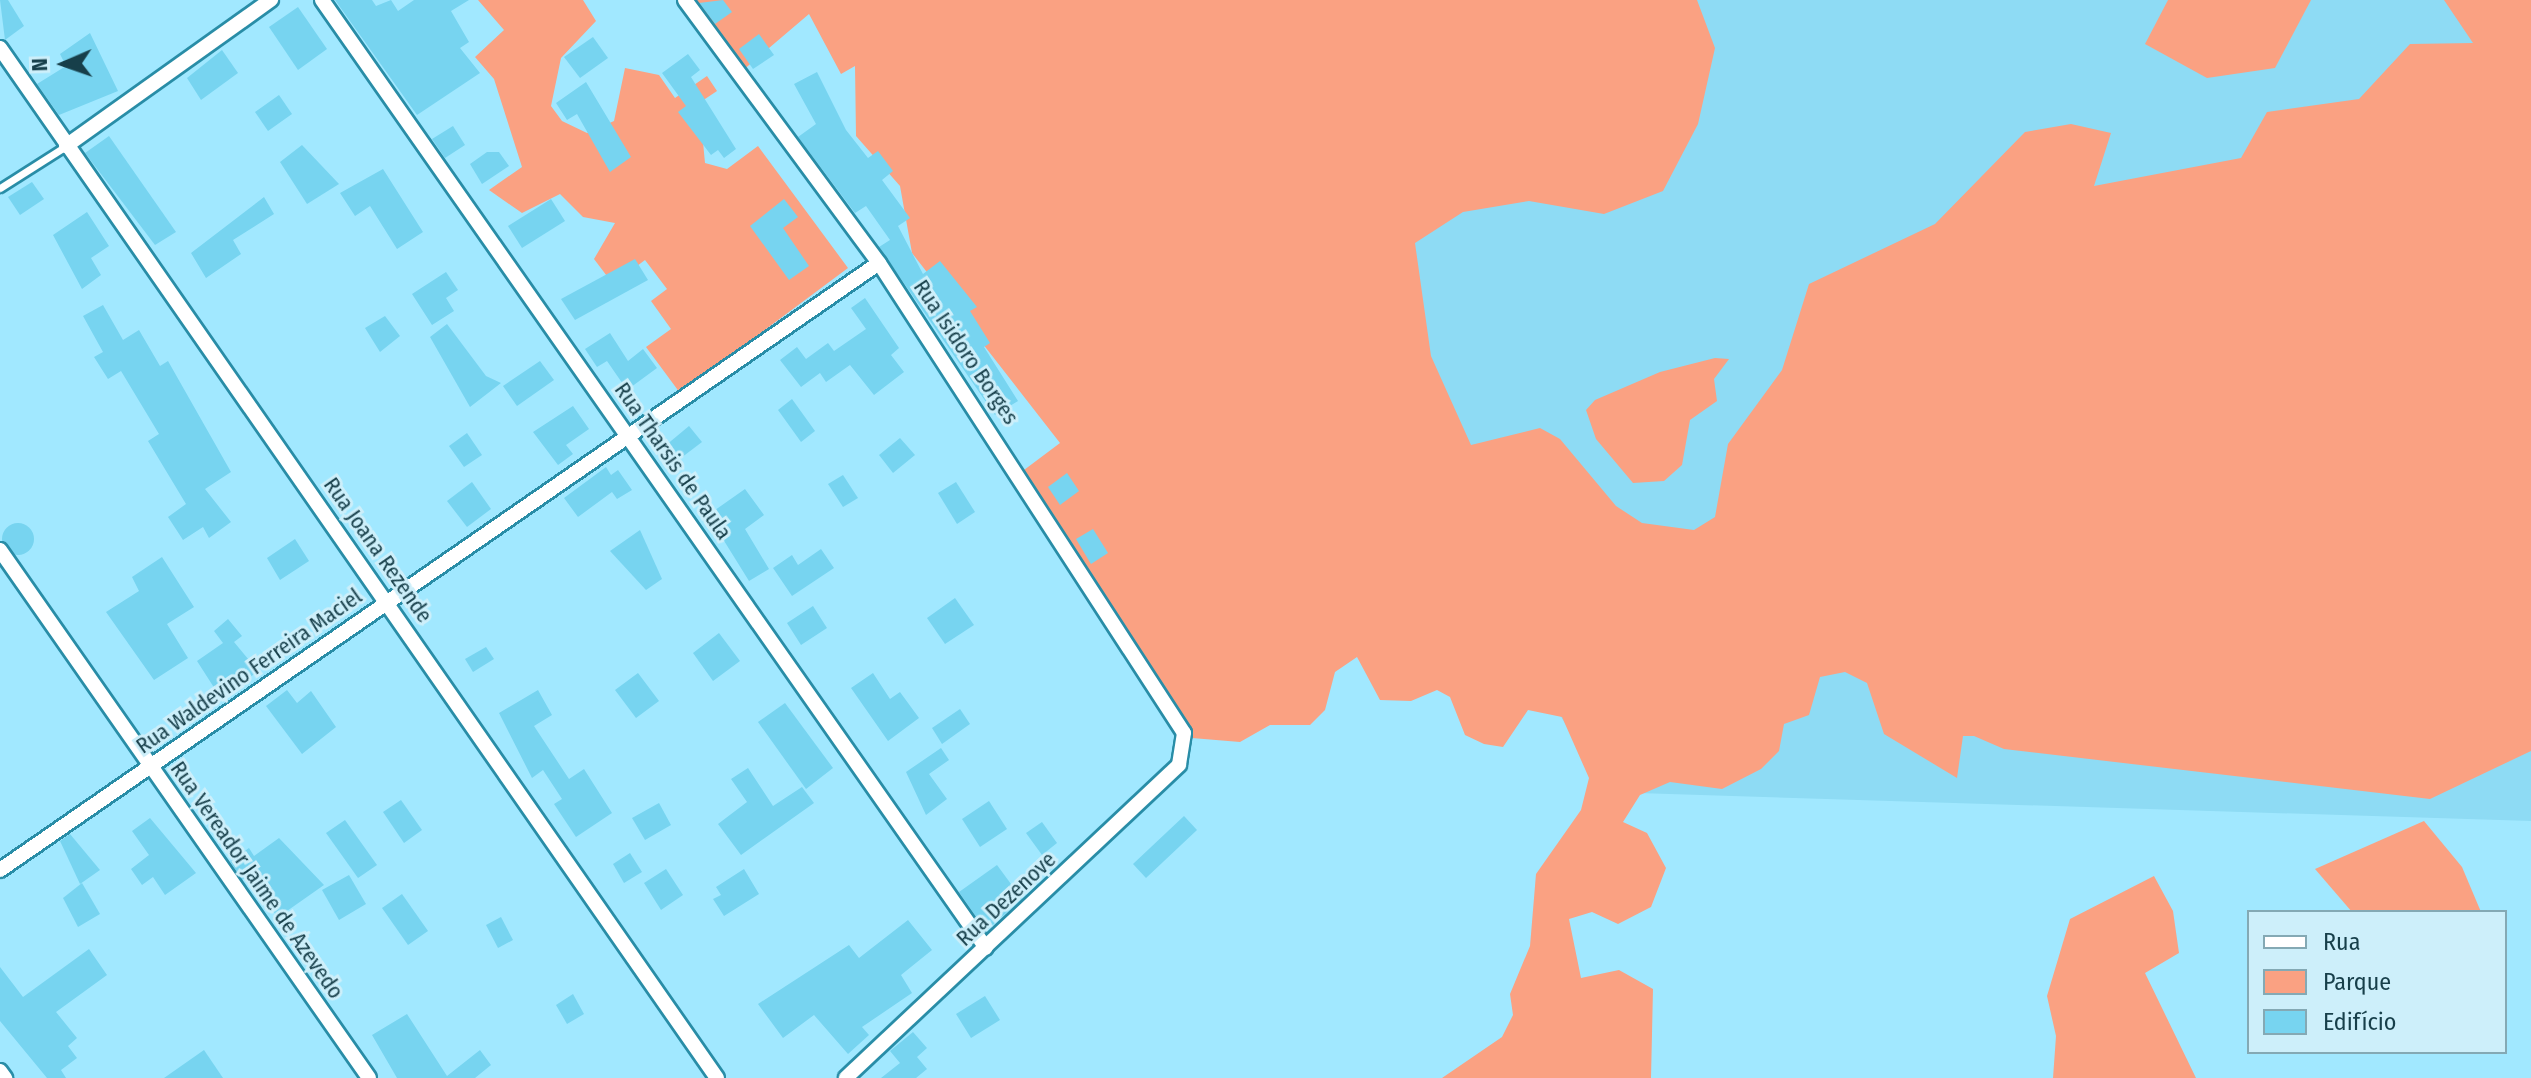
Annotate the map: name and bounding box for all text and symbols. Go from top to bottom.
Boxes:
north arrow [24,24,104,104]
text: N [26,58,53,72]
street label: Rua Isidoro Borges [908,275,1024,429]
street label: Rua Tharsis de Paula [609,377,737,545]
street label: Rua Joana Rezende [318,472,438,628]
street label: Rua Waldevino Ferreira Maciel [131,583,367,759]
street label: Rua Vereador Jaime de Azevedo [165,756,349,1004]
street label: Rua Dezenove [951,846,1061,952]
legend [2247,910,2507,1054]
text: Rua [2323,928,2360,956]
text: Parque [2323,968,2391,996]
text: Edifício [2323,1008,2396,1036]

